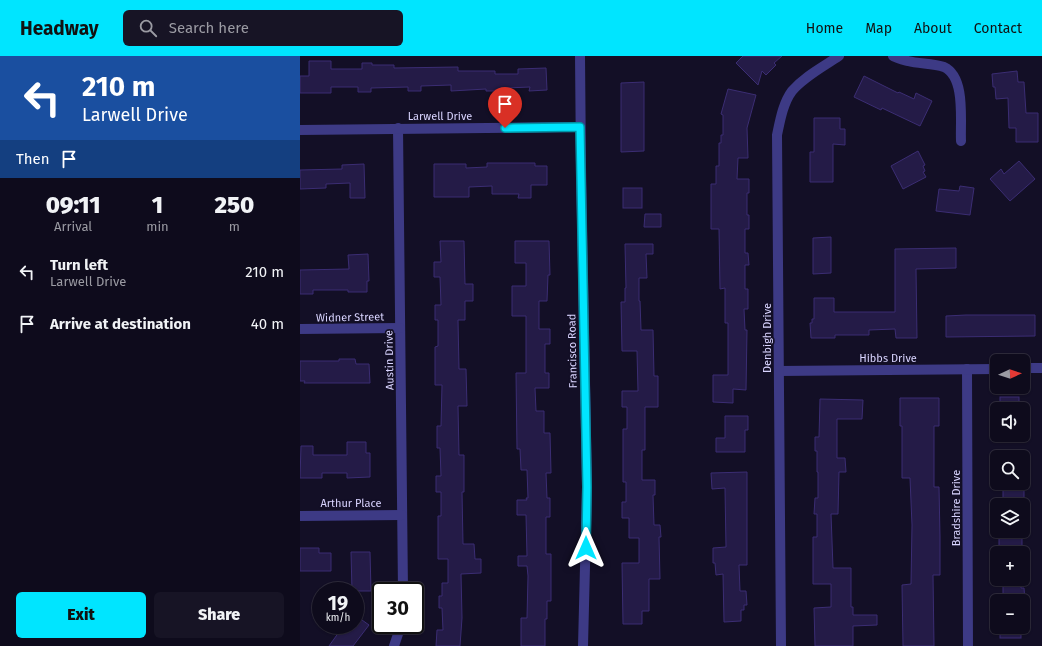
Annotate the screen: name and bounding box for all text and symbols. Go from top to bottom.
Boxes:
search box [123,10,403,46]
text: Headway [20,17,99,40]
icon: search [137,17,159,39]
text: Search here [169,19,249,37]
text: Home [806,20,843,37]
text: Map [865,20,892,37]
text: About [914,20,952,37]
text: Contact [974,20,1022,37]
text: 210 m [82,70,156,103]
icon: left [16,72,68,124]
pin [488,87,522,128]
icon: arrive [494,93,516,115]
text: Larwell Drive [82,104,188,126]
street label: Larwell Drive [408,110,472,123]
icon: arrive [58,148,80,170]
text: Then [16,150,50,168]
text: 09:11 [46,191,101,219]
text: 1 [152,191,163,219]
text: 250 [214,191,254,219]
text: Arrival [54,219,92,234]
text: min [146,219,169,234]
text: m [229,219,240,234]
text: Turn left [50,256,108,274]
icon: left [16,261,38,283]
text: 210 m [245,263,284,281]
text: Larwell Drive [50,274,126,289]
street label: Denbigh Drive [761,303,774,373]
street label: Widner Street [316,310,384,325]
icon: arrive [16,313,38,335]
street label: Francisco Road [565,314,580,388]
text: Arrive at destination [50,315,191,333]
text: 40 m [251,315,284,333]
street label: Austin Drive [382,330,397,390]
street label: Hibbs Drive [859,352,917,365]
north arrow [990,354,1030,394]
map controls [990,354,1030,634]
button: sound [990,402,1030,442]
button: search [990,450,1030,490]
street label: Bradshire Drive [950,470,963,546]
street label: Arthur Place [321,497,382,510]
button: layers [990,498,1030,538]
position arrow [565,527,607,569]
button: + [990,546,1030,586]
speed limit sign: 30 [372,582,424,634]
text: 19 [328,591,348,615]
button: Exit [16,592,146,638]
button: Share [154,592,284,638]
button: − [990,594,1030,634]
text: km/h [326,612,350,624]

